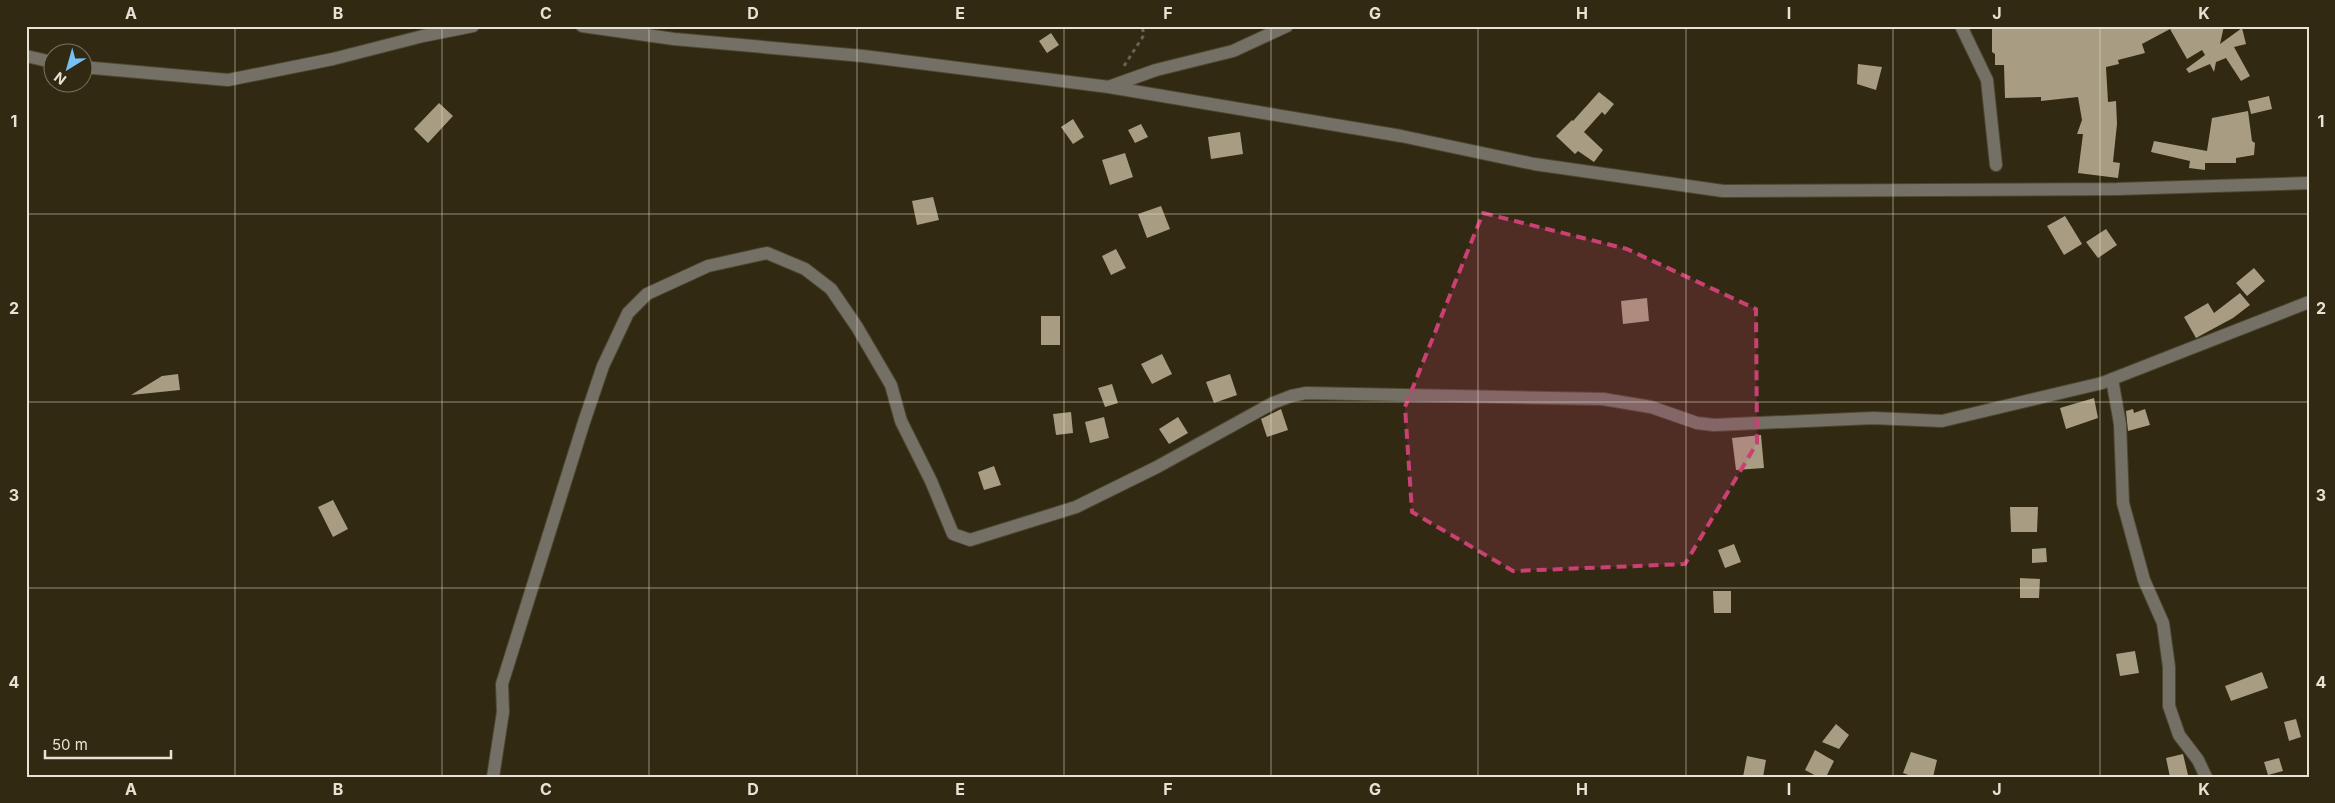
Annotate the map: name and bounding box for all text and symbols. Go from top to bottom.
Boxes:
text: A [125,3,137,23]
text: B [333,3,343,23]
text: C [540,3,552,23]
text: D [747,3,759,23]
text: E [955,3,965,23]
text: F [1163,3,1173,23]
text: G [1369,3,1381,23]
text: H [1576,3,1588,23]
text: I [1787,3,1791,23]
text: J [1992,3,2002,23]
text: K [2198,3,2210,23]
north arrow [42,42,92,92]
text: N [50,69,69,89]
text: 1 [11,111,17,131]
text: 1 [2318,111,2324,131]
text: 2 [9,298,19,318]
text: 2 [2316,298,2326,318]
text: 3 [9,485,19,505]
text: 3 [2316,485,2326,505]
text: 4 [9,672,20,692]
text: 4 [2316,672,2327,692]
scale bar [45,728,171,760]
text: 50 m [52,735,88,754]
text: A [125,779,137,799]
text: B [333,779,343,799]
text: C [540,779,552,799]
text: D [747,779,759,799]
text: E [955,779,965,799]
text: F [1163,779,1173,799]
text: G [1369,779,1381,799]
text: H [1576,779,1588,799]
text: I [1787,779,1791,799]
text: J [1992,779,2002,799]
text: K [2198,779,2210,799]

